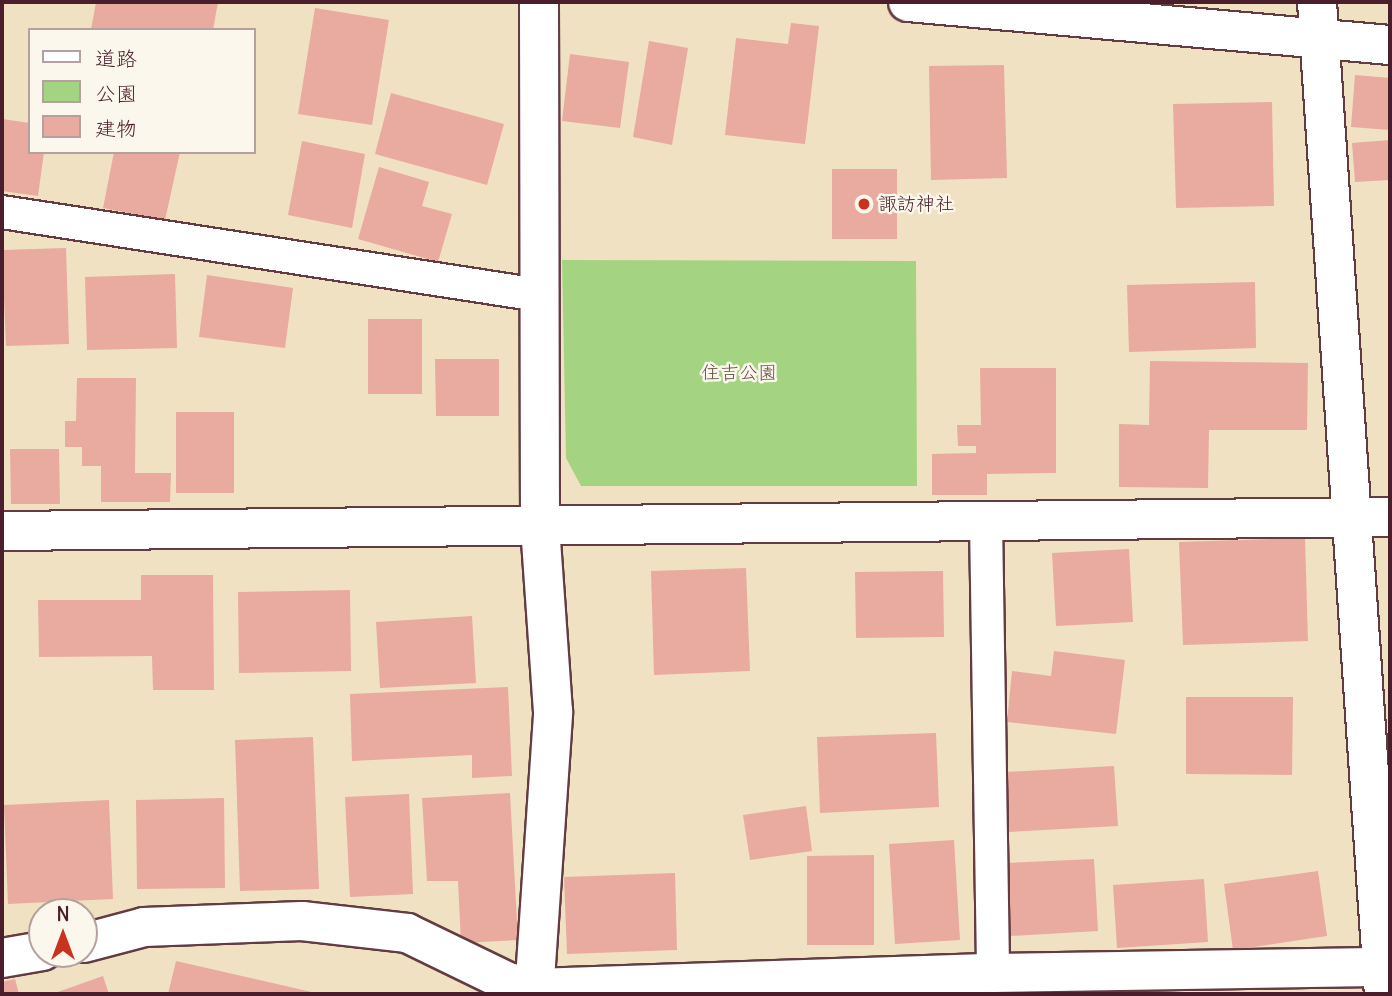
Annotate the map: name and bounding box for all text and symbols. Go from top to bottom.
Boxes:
legend [28,28,256,154]
text: 道路 [95,45,137,72]
text: 公園 [95,80,137,107]
text: 建物 [95,115,137,142]
place label: 諏訪神社 [878,193,954,215]
marker: 諏訪神社 [856,196,872,212]
park label: 住吉公園 [701,362,777,384]
north arrow [28,898,98,968]
text: N [56,902,70,926]

